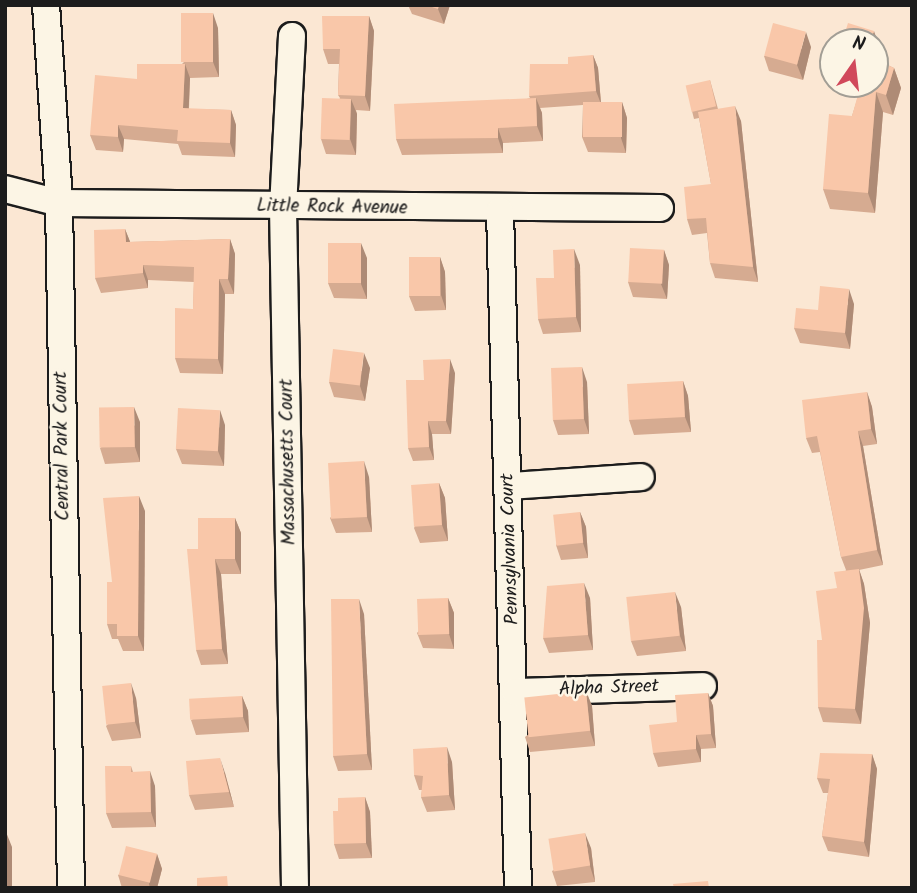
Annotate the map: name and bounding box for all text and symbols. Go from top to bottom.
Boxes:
north arrow [819,28,889,98]
text: N [849,29,868,61]
street label: Little Rock Avenue [256,195,408,221]
street label: Central Park Court [50,371,76,521]
street label: Massachusetts Court [276,379,302,545]
street label: Pennsylvania Court [497,473,525,625]
street label: Alpha Street [559,676,659,702]

